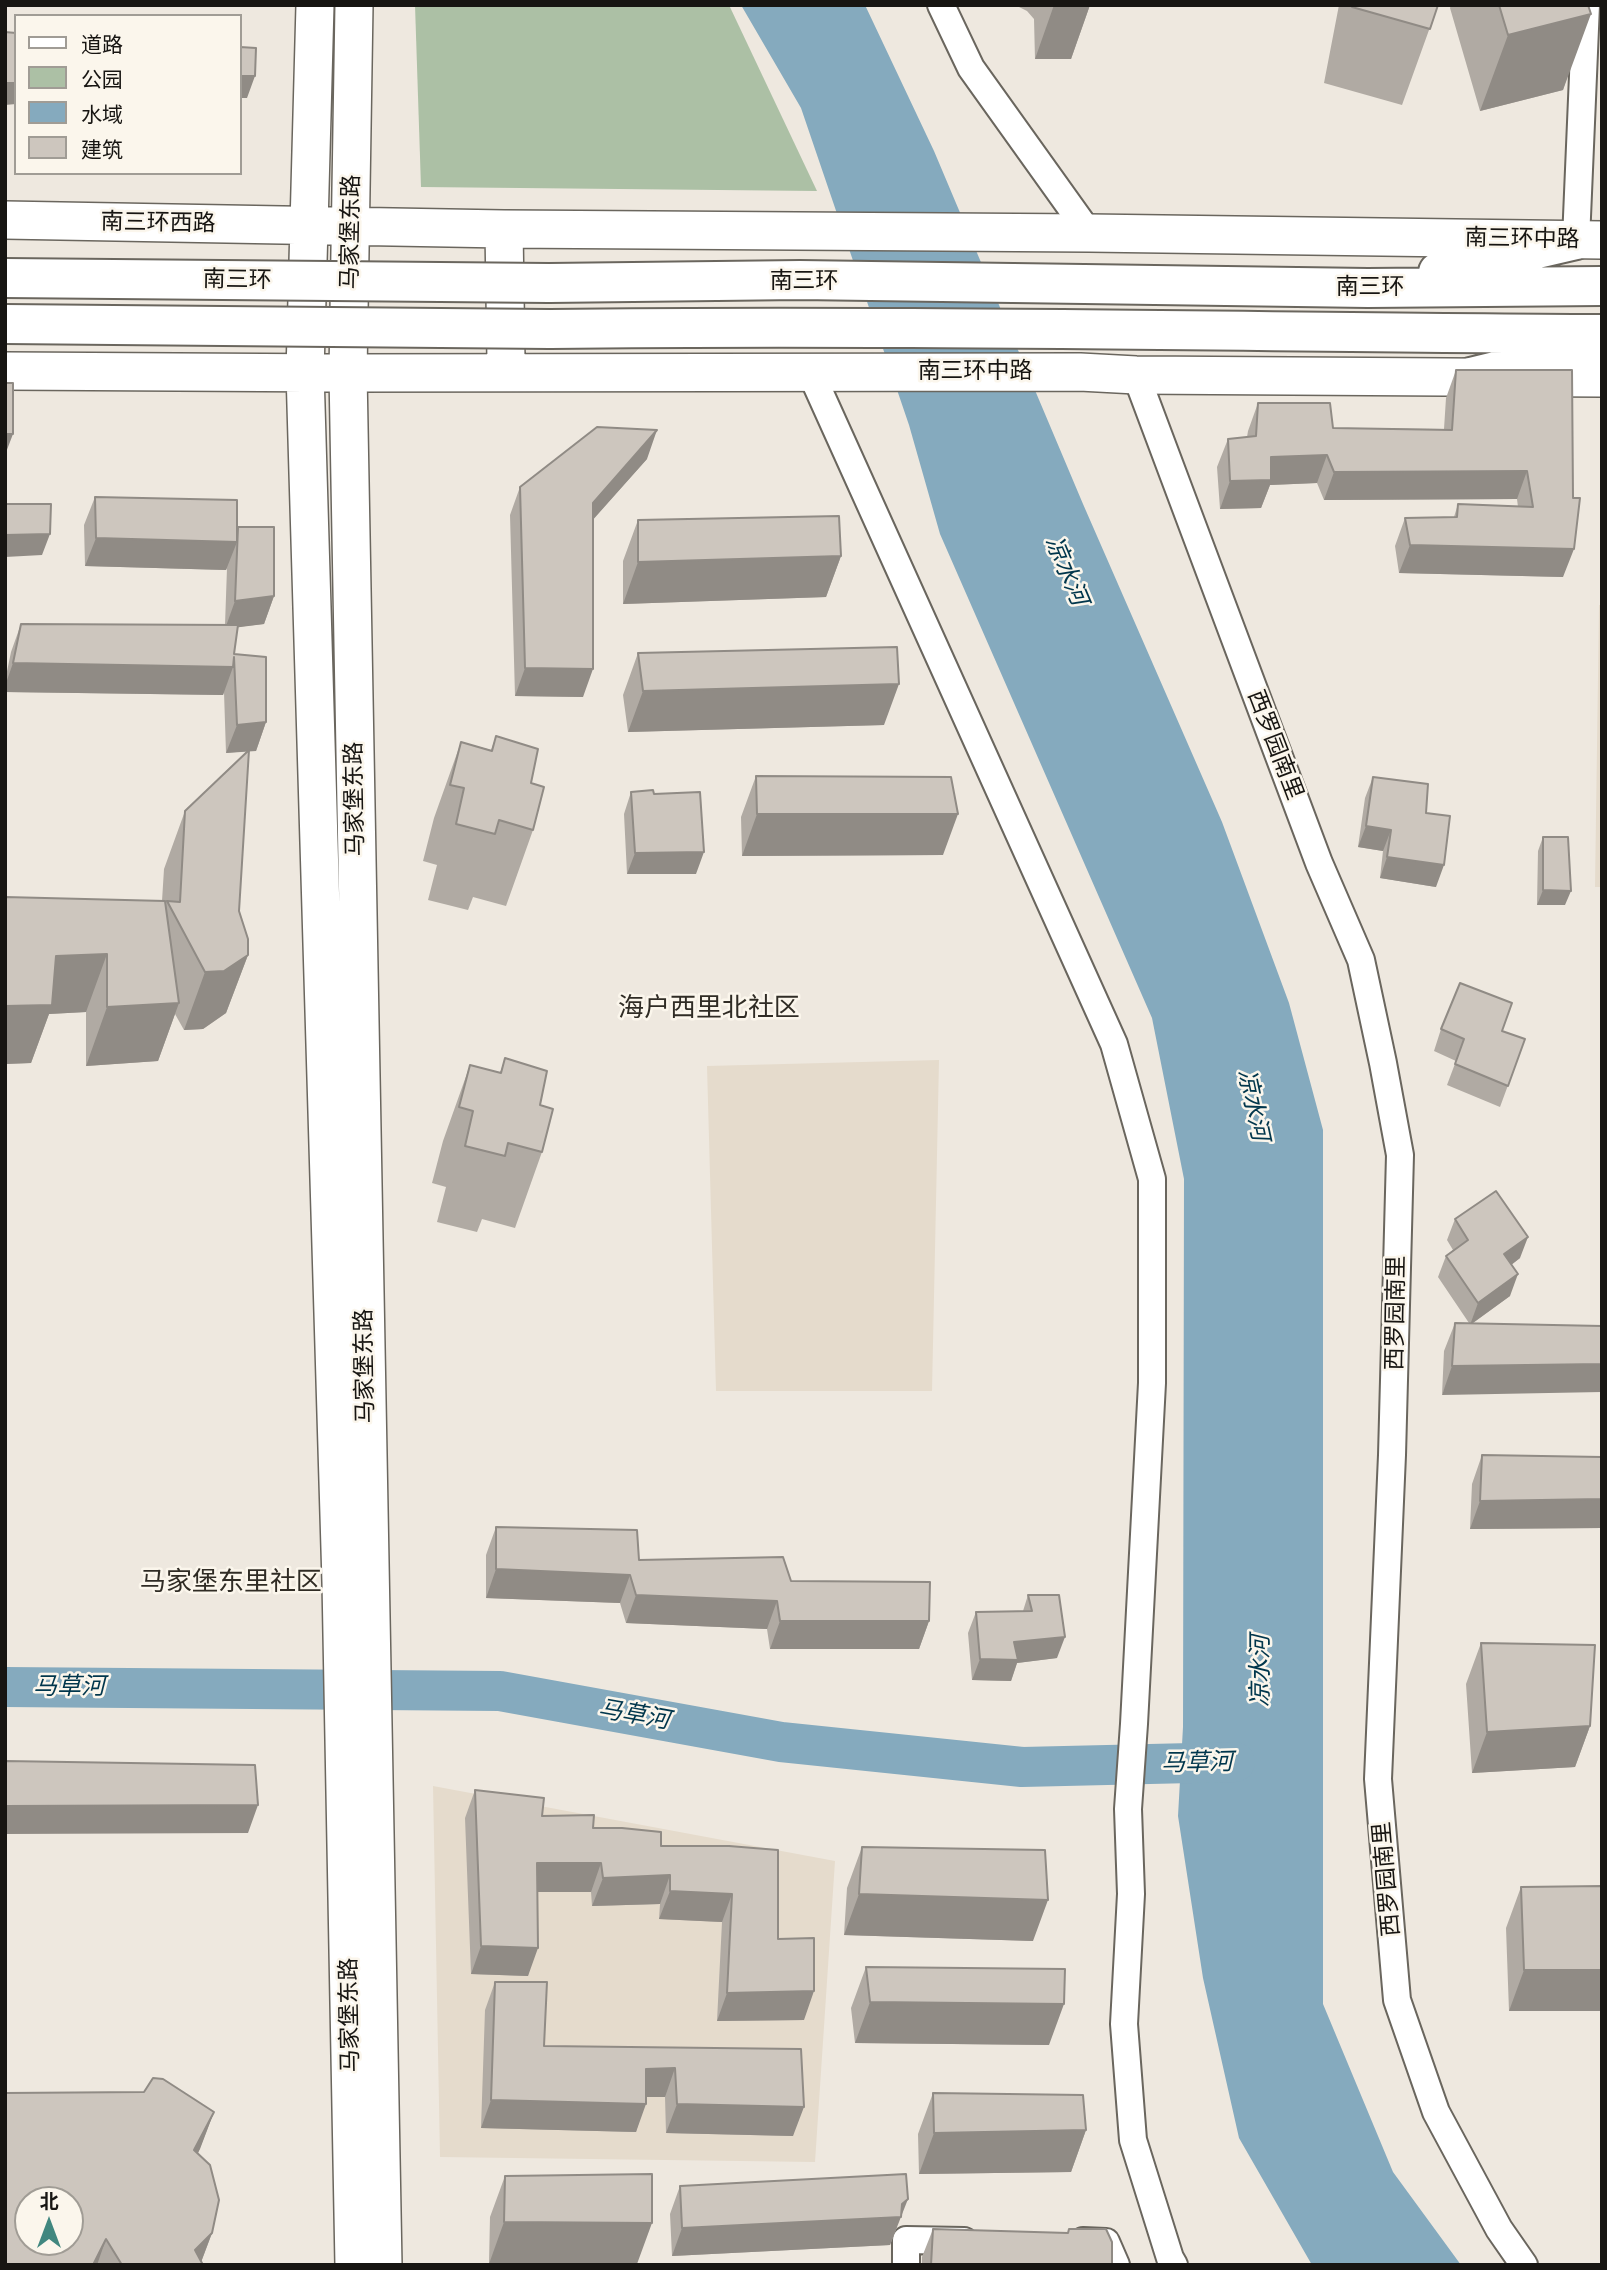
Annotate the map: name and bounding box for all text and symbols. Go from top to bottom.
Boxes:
legend [14,14,242,175]
text: 道路 [81,32,123,57]
text: 公园 [81,67,123,92]
text: 水域 [81,102,123,127]
text: 建筑 [81,137,123,162]
street label: 马家堡东路 [336,174,366,290]
street label: 南三环西路 [100,208,216,238]
street label: 南三环中路 [1464,224,1580,254]
street label: 南三环 [202,266,272,294]
street label: 南三环 [770,267,838,295]
street label: 南三环 [1336,273,1404,301]
street label: 南三环中路 [918,357,1032,385]
water label: 凉水河 [1039,532,1093,610]
street label: 西罗园南里 [1242,686,1308,804]
street label: 马家堡东路 [340,741,370,857]
district label: 海户西里北社区 [618,992,800,1024]
water label: 凉水河 [1231,1067,1275,1143]
street label: 西罗园南里 [1381,1255,1411,1371]
street label: 马家堡东路 [350,1308,380,1424]
district label: 马家堡东里社区 [140,1566,322,1598]
water label: 凉水河 [1247,1635,1275,1707]
water label: 马草河 [33,1673,105,1701]
water label: 马草河 [596,1695,672,1735]
water label: 马草河 [1161,1748,1233,1778]
street label: 西罗园南里 [1368,1821,1406,1937]
street label: 马家堡东路 [335,1957,365,2073]
north arrow [14,2186,84,2256]
text: 北 [39,2190,59,2213]

